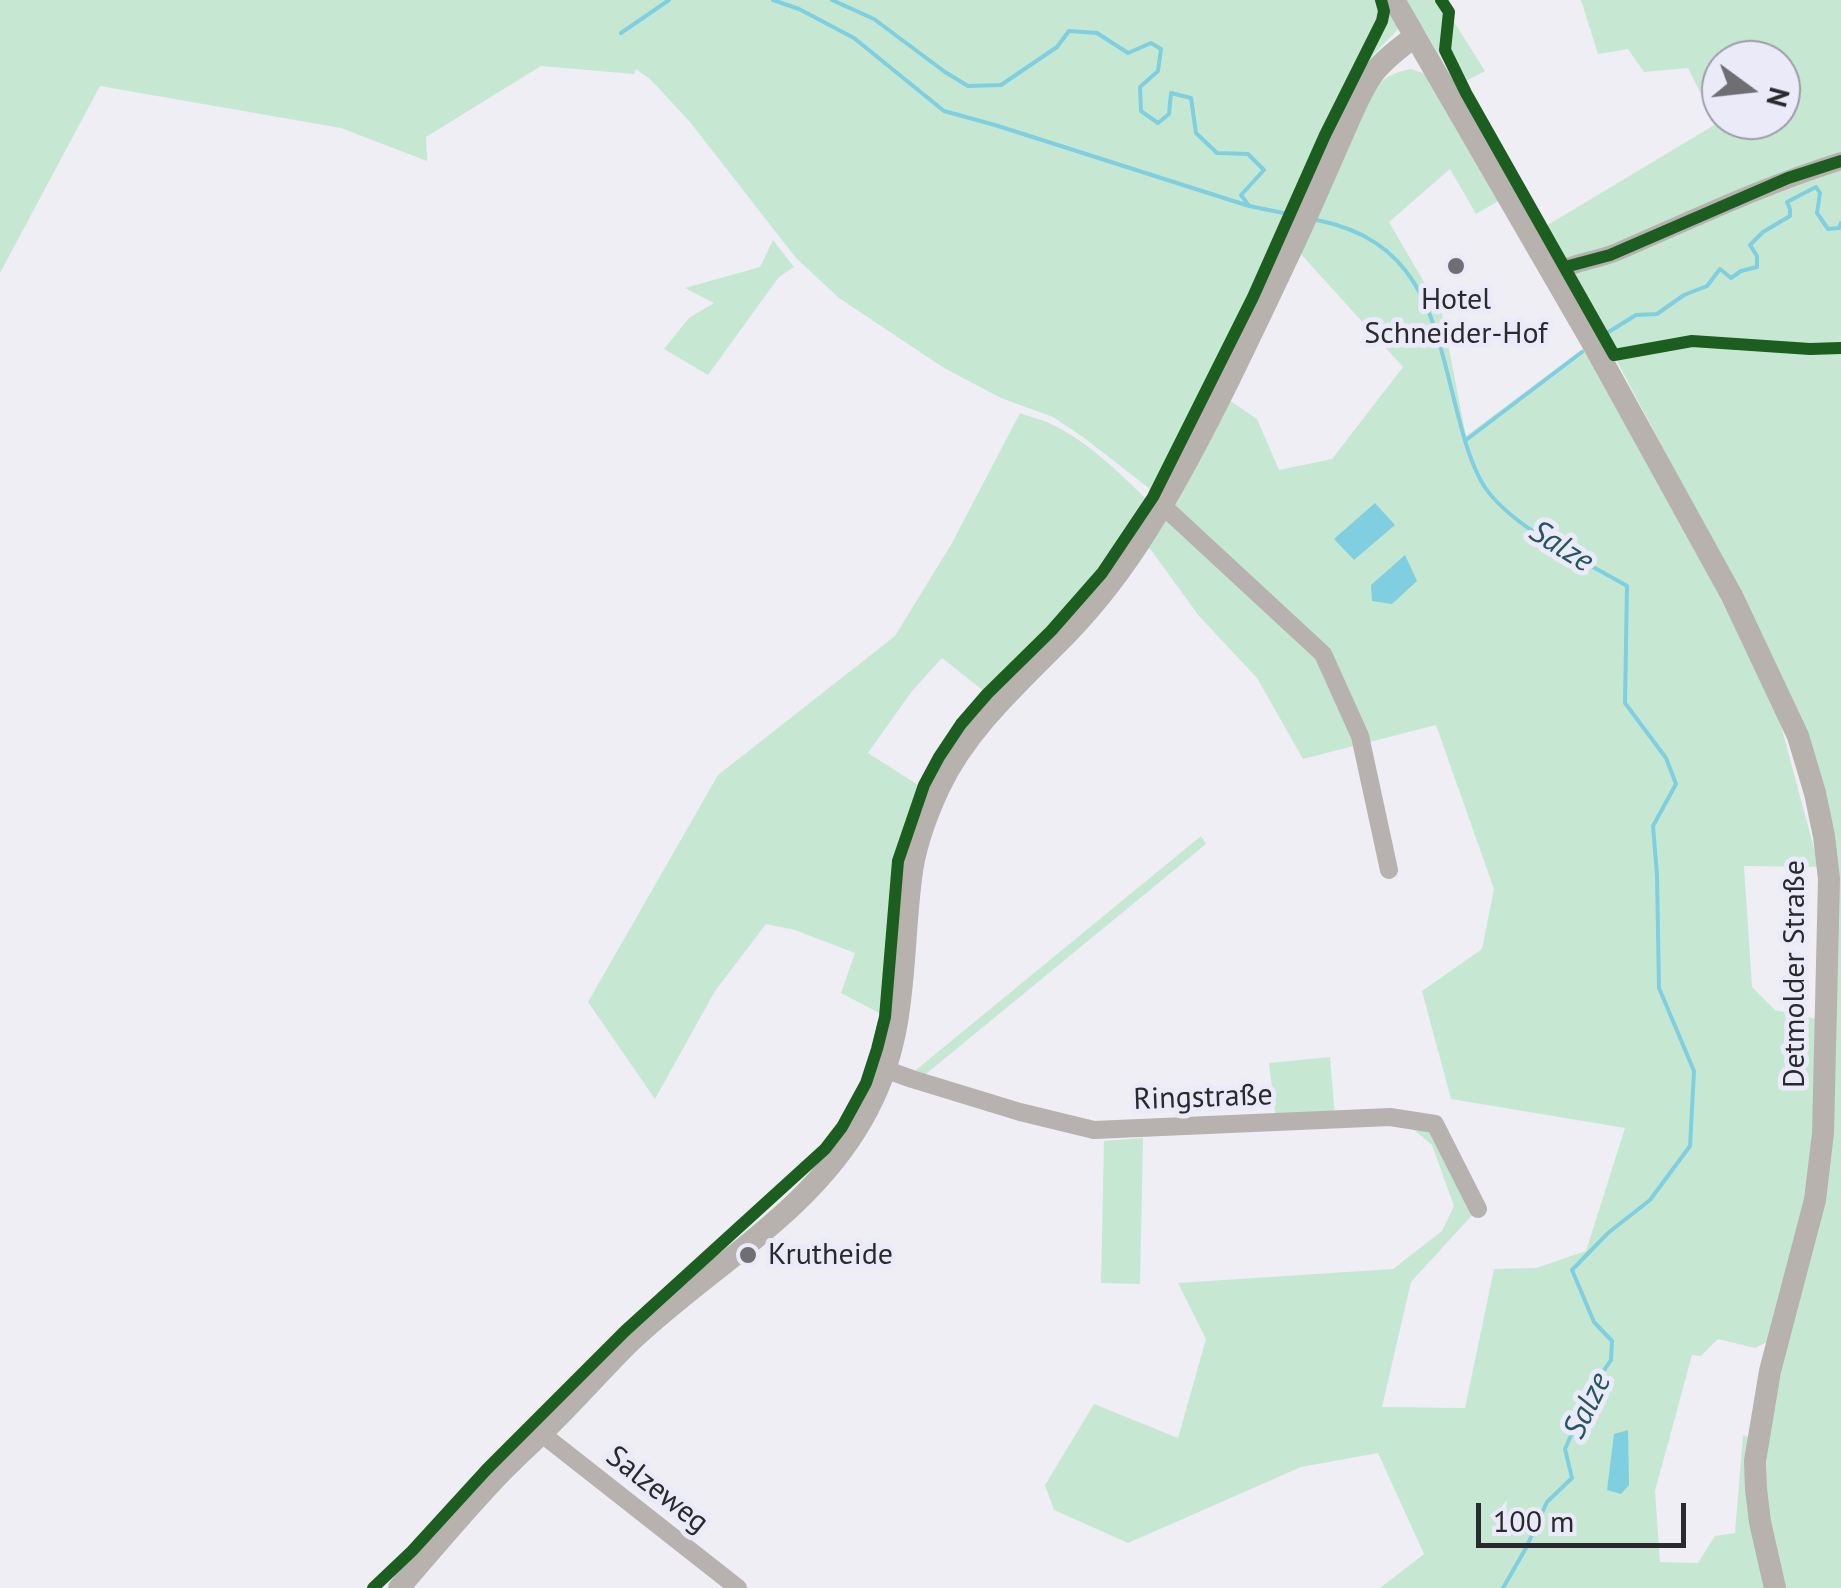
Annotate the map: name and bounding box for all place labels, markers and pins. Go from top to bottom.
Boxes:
marker: Hotel Schneider-Hof [1445,255,1467,277]
place label: Hotel Schneider-Hof [1364,282,1548,352]
place label: Krutheide [768,1237,893,1273]
marker: Krutheide [737,1244,759,1266]

